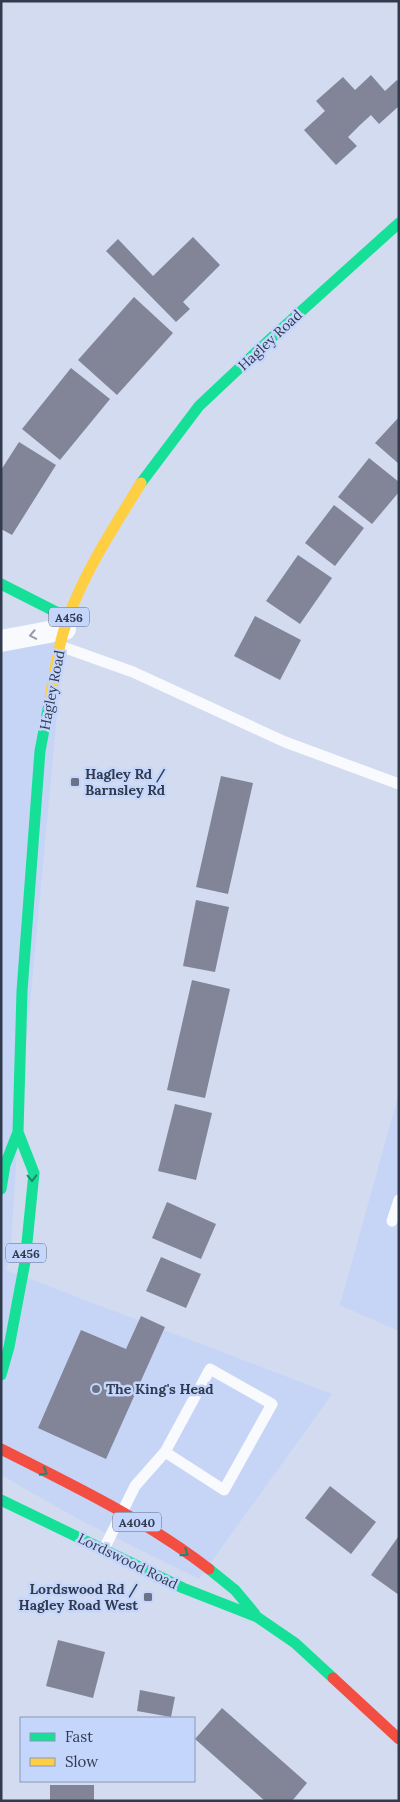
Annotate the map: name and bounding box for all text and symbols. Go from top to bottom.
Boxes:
street label: Hagley Road [234,306,306,374]
road number: A456 [49,608,89,626]
one-way arrow [29,630,37,640]
street label: Hagley Road [35,649,69,731]
place label: Hagley Rd / Barnsley Rd [85,765,166,799]
marker: Hagley Rd / Barnsley Rd [69,776,81,788]
one-way arrow [27,1174,38,1182]
road number: A456 [6,1244,46,1262]
place label: The King's Head [106,1380,214,1398]
marker: The King's Head [90,1383,102,1395]
one-way arrow [39,1466,48,1476]
road number: A4040 [113,1512,161,1531]
street label: Lordswood Road [75,1529,181,1593]
one-way arrow [179,1547,189,1556]
place label: Lordswood Rd / Hagley Road West [19,1580,138,1614]
marker: Lordswood Rd / Hagley Road West [142,1591,154,1603]
legend [20,1717,195,1782]
text: Fast [65,1727,93,1746]
text: Slow [65,1752,98,1771]

